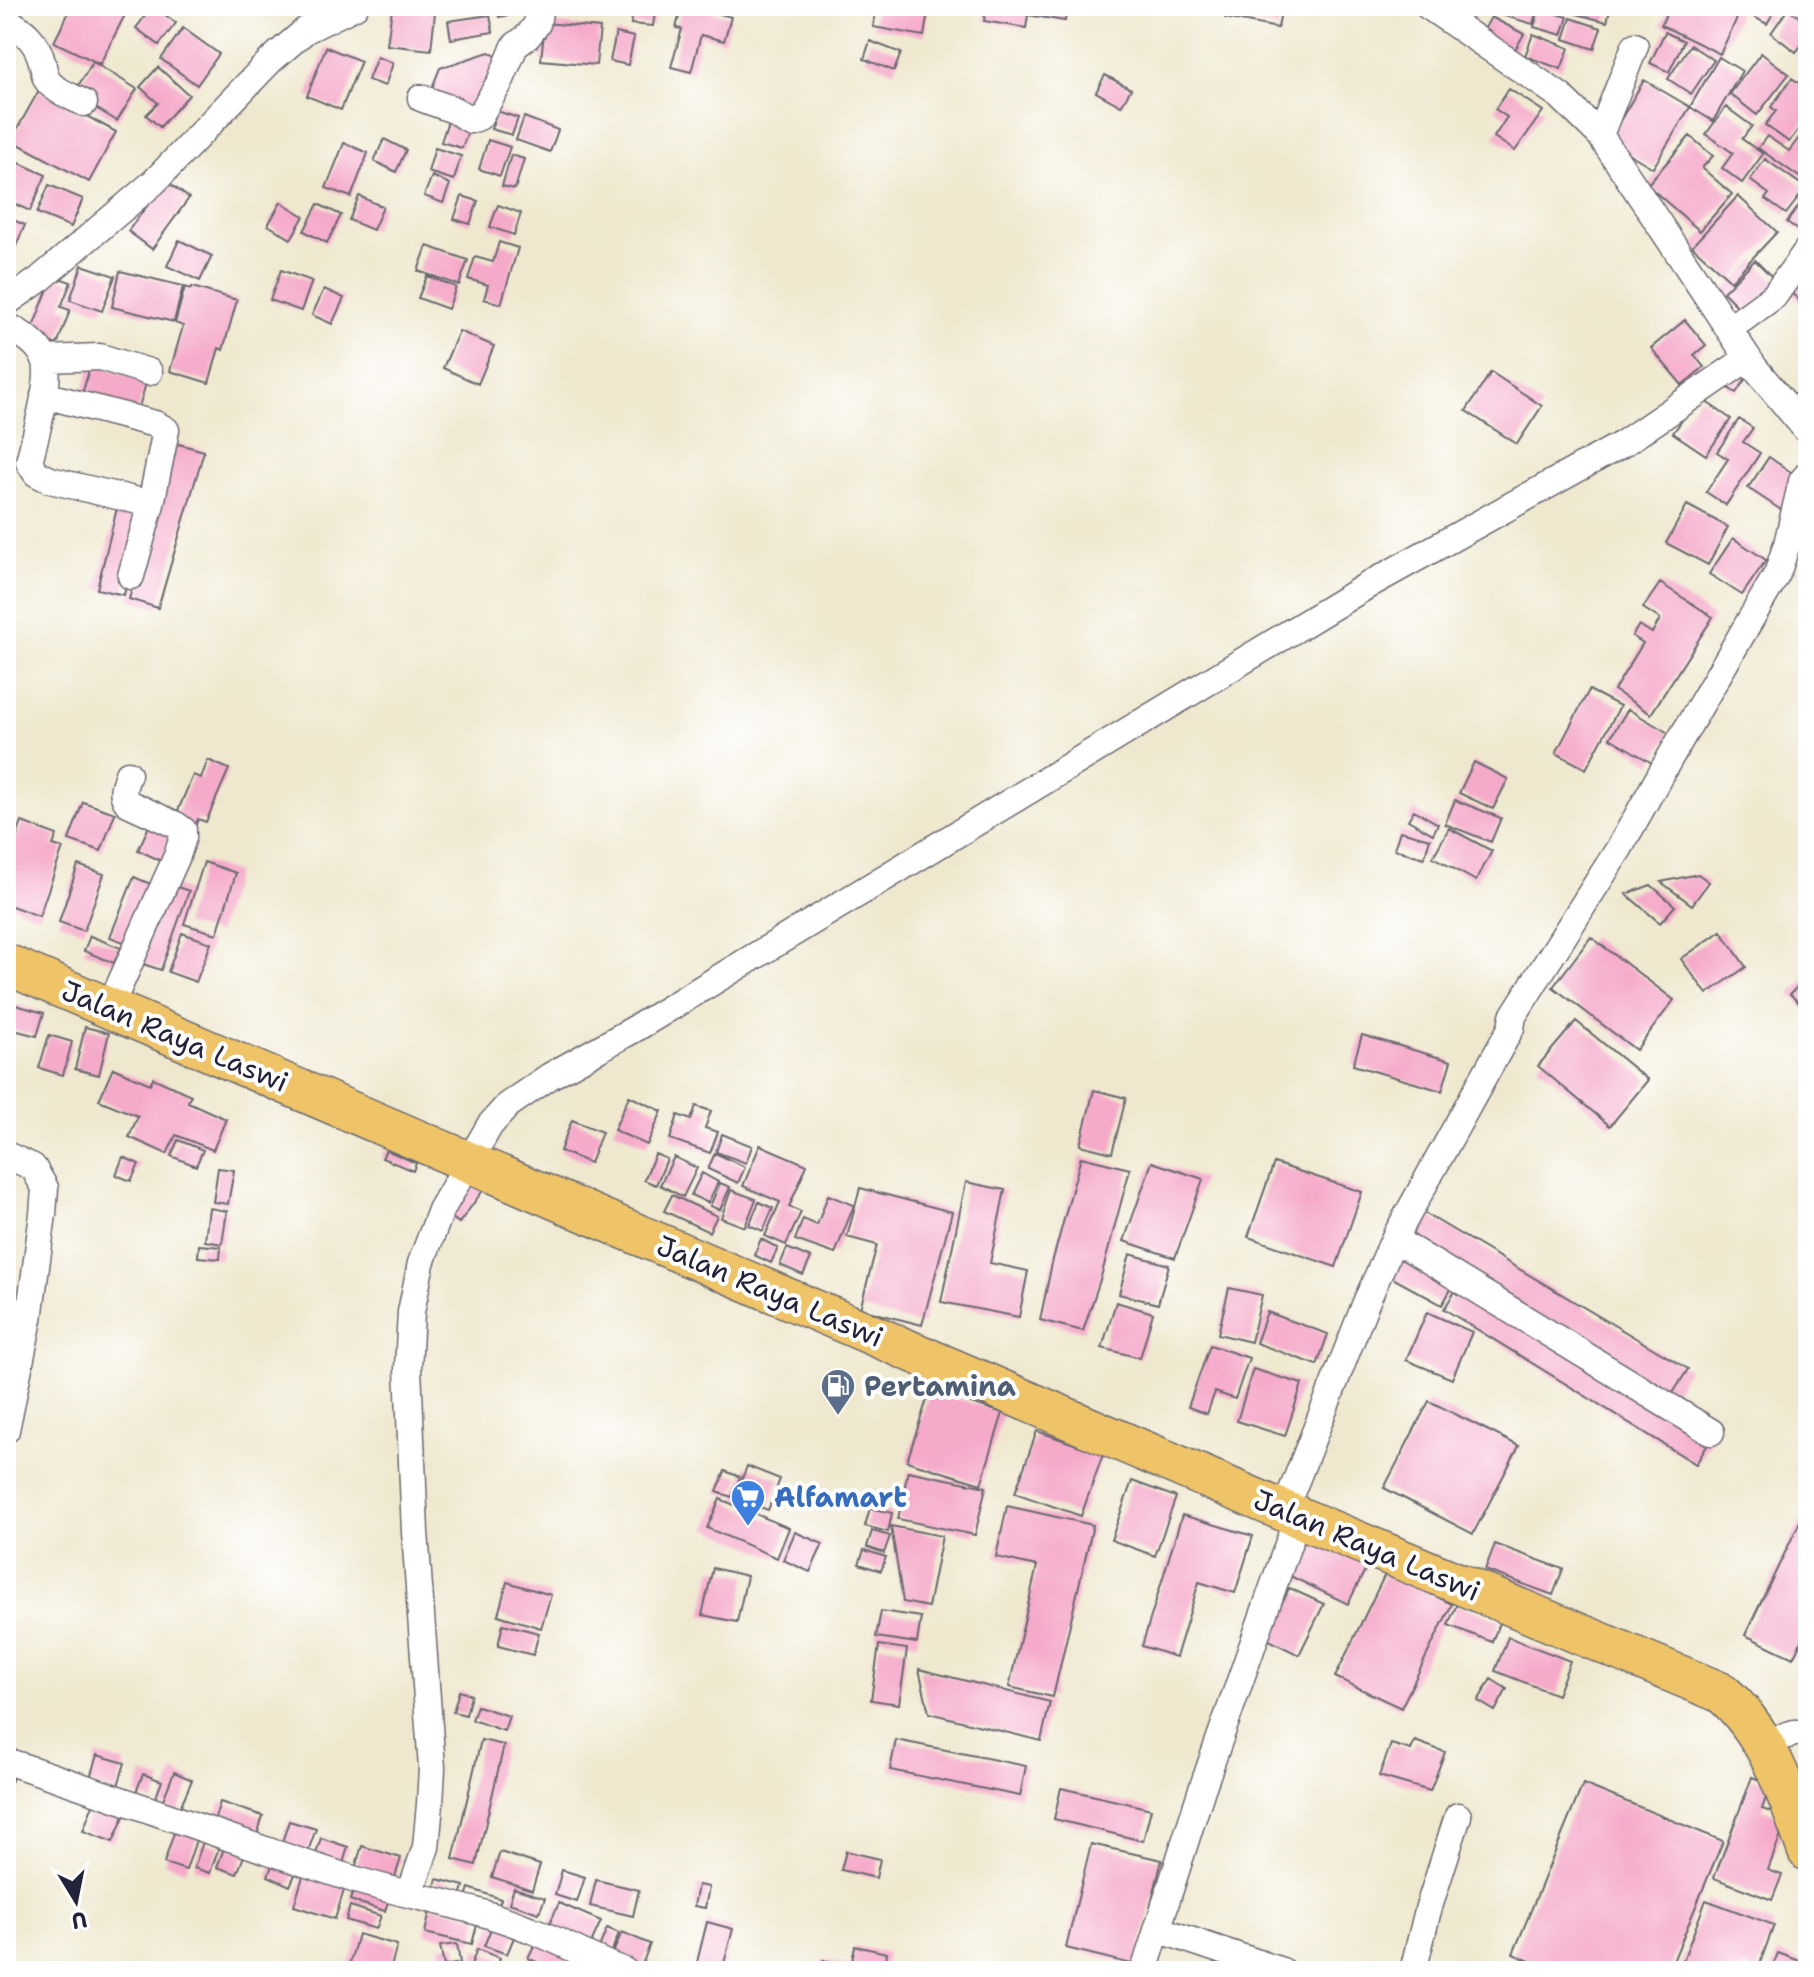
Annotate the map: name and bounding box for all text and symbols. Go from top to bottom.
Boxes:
street label: Jalan Raya Laswi [56,971,294,1101]
street label: Jalan Raya Laswi [651,1226,889,1356]
fuel station icon: Pertamina [819,1367,857,1417]
place label: Pertamina [864,1367,1016,1405]
supermarket icon: Alfamart [729,1478,767,1528]
place label: Alfamart [774,1478,907,1516]
street label: Jalan Raya Laswi [1248,1480,1486,1610]
north arrow [36,1861,116,1941]
text: U [69,1905,89,1936]

